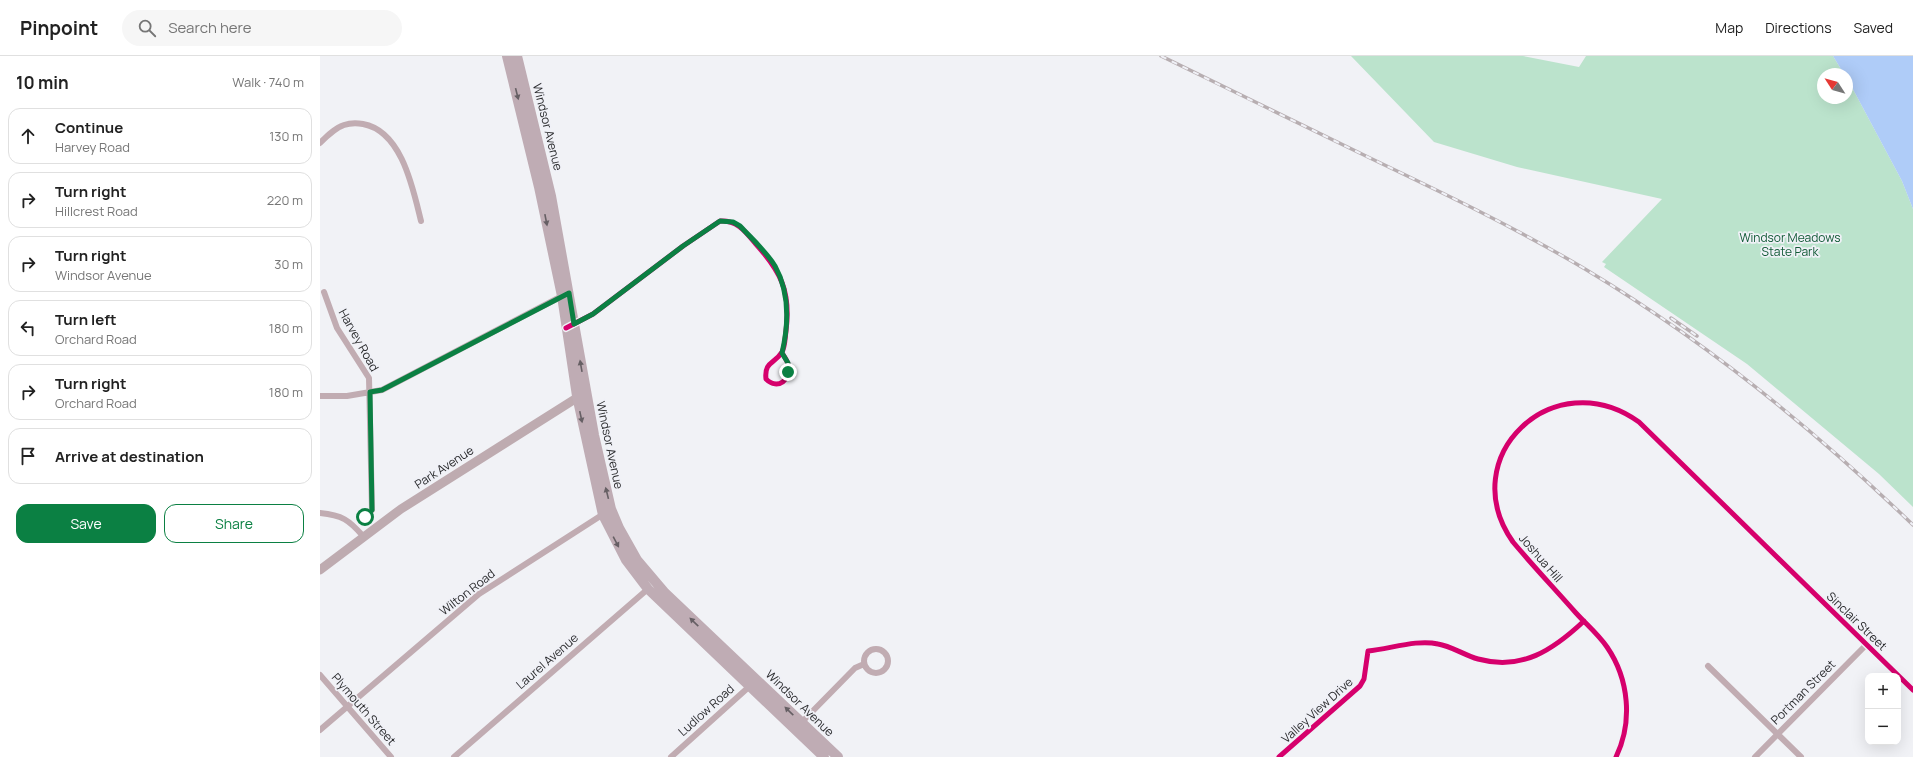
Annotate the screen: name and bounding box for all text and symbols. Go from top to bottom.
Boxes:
search box [122,10,402,46]
text: Pinpoint [20,15,98,41]
icon: search [136,17,158,39]
text: Search here [168,17,252,38]
text: Map [1715,18,1743,37]
text: Directions [1765,18,1832,37]
text: Saved [1854,18,1893,37]
north arrow [1817,68,1853,104]
text: 10 min [16,71,69,94]
text: Walk · 740 m [232,73,304,91]
street label: Windsor Avenue [529,82,567,172]
one-way arrow [514,88,520,100]
text: Continue [55,117,123,138]
icon: ahead [17,125,39,147]
text: 130 m [269,127,303,145]
text: Harvey Road [55,138,130,156]
text: Turn right [55,181,126,202]
icon: right [17,189,39,211]
text: 220 m [267,191,303,209]
text: Hillcrest Road [55,202,138,220]
one-way arrow [544,214,550,227]
park label: Windsor Meadows State Park [1740,229,1841,260]
text: Turn right [55,245,126,266]
icon: right [17,253,39,275]
text: 30 m [274,255,303,273]
text: Windsor Avenue [55,266,152,284]
street label: Harvey Road [335,306,383,374]
text: Turn left [55,309,117,330]
icon: left [17,317,39,339]
text: 180 m [269,319,303,337]
text: Orchard Road [55,330,137,348]
one-way arrow [578,360,584,372]
route end [779,363,797,381]
text: Turn right [55,373,126,394]
icon: right [17,381,39,403]
text: 180 m [269,383,303,401]
text: Orchard Road [55,394,137,412]
street label: Windsor Avenue [592,400,628,490]
one-way arrow [579,411,585,423]
street label: Park Avenue [411,442,477,492]
icon: arrive [17,445,39,467]
text: Arrive at destination [55,446,204,467]
one-way arrow [604,487,610,499]
button: Save [16,504,156,543]
button: Share [164,504,304,543]
route start [356,508,374,526]
street label: Joshua Hill [1515,530,1567,586]
one-way arrow [612,536,619,548]
street label: Wilton Road [436,565,498,619]
street label: Sinclair Street [1823,588,1891,654]
one-way arrow [689,617,699,627]
street label: Laurel Avenue [512,629,582,693]
street label: Portman Street [1767,656,1839,728]
street label: Windsor Avenue [762,666,838,740]
street label: Plymouth Street [328,669,400,749]
street label: Valley View Drive [1278,673,1356,747]
map controls [1865,673,1901,745]
button: + [1865,673,1901,709]
street label: Ludlow Road [674,680,738,740]
one-way arrow [784,706,794,716]
button: − [1865,709,1901,745]

